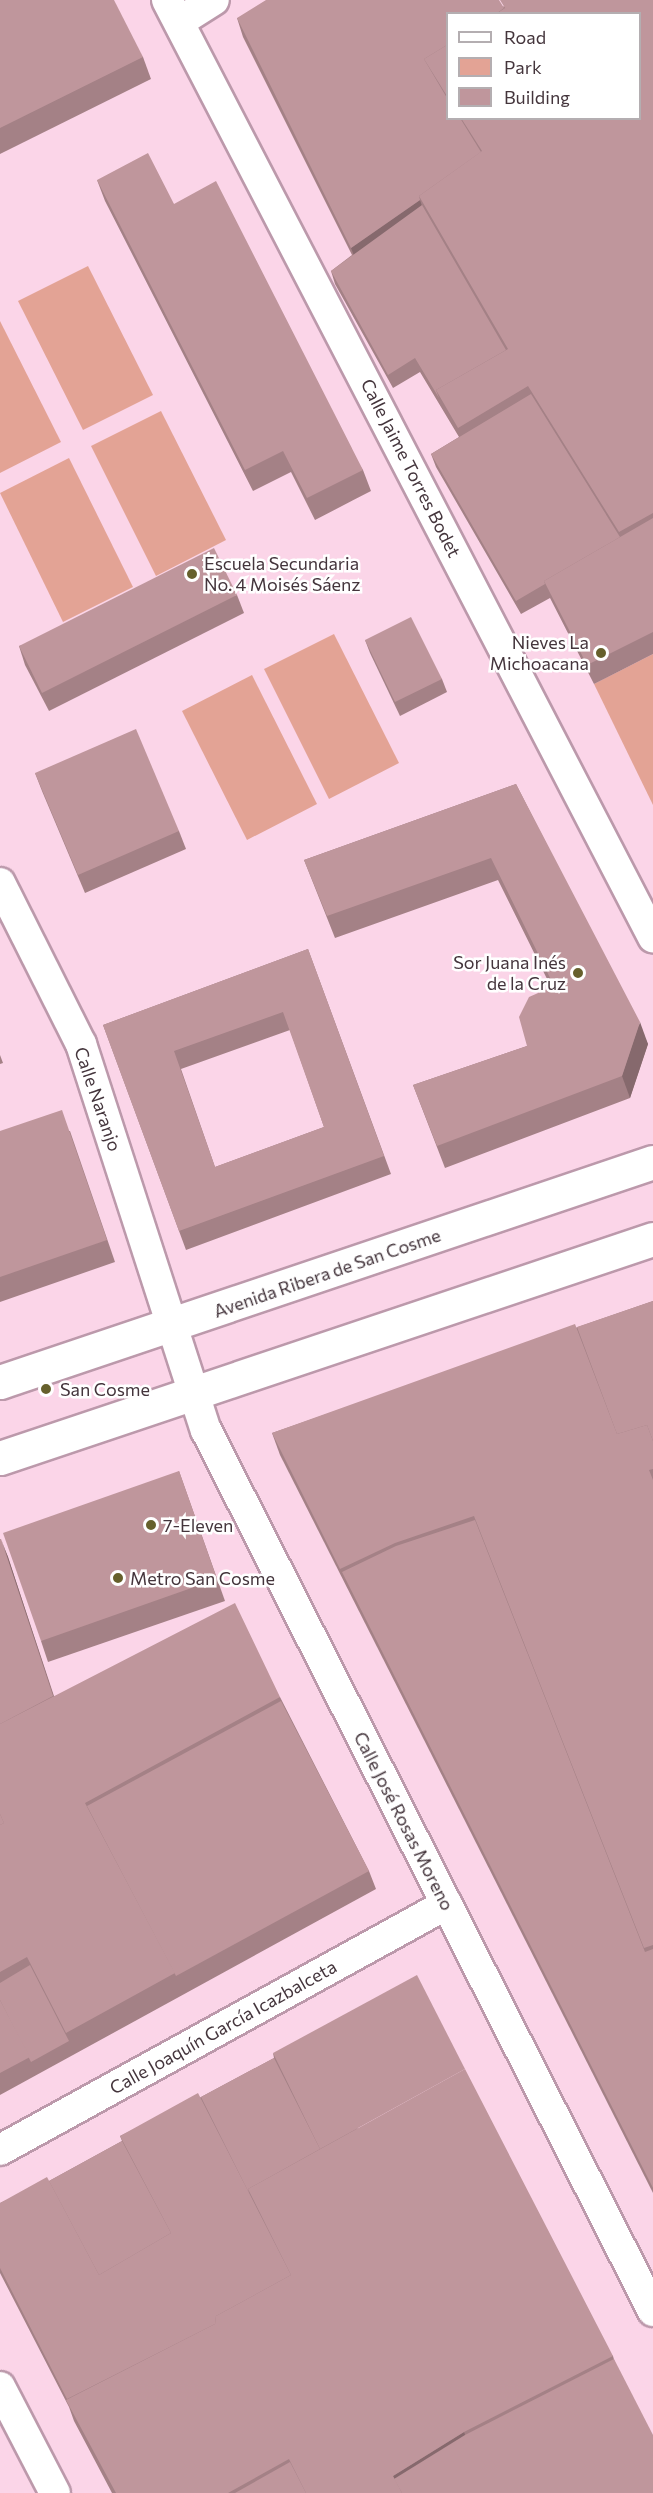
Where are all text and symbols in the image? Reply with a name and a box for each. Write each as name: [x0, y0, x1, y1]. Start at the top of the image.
legend: [446, 12, 641, 120]
text: Road: [504, 26, 546, 48]
text: Park: [504, 56, 542, 78]
text: Building: [504, 86, 570, 108]
street label: Calle Jaime Torres Bodet: [357, 375, 465, 561]
place label: Escuela Secundaria No. 4 Moisés Sáenz: [204, 553, 360, 596]
marker: Escuela Secundaria No. 4 Moisés Sáenz: [185, 567, 199, 581]
place label: Nieves La Michoacana: [490, 632, 589, 674]
marker: Nieves La Michoacana: [594, 646, 608, 660]
place label: Sor Juana Inés de la Cruz: [453, 952, 566, 994]
marker: Sor Juana Inés de la Cruz: [571, 966, 585, 980]
street label: Calle Naranjo: [70, 1044, 126, 1154]
street label: Avenida Ribera de San Cosme: [211, 1224, 443, 1322]
place label: San Cosme: [60, 1378, 150, 1400]
marker: San Cosme: [37, 1380, 55, 1398]
place label: 7-Eleven: [163, 1514, 233, 1536]
marker: 7-Eleven: [144, 1518, 158, 1532]
place label: Metro San Cosme: [130, 1567, 275, 1589]
marker: Metro San Cosme: [111, 1571, 125, 1585]
street label: Calle José Rosas Moreno: [350, 1728, 458, 1914]
street label: Calle Joaquín García Icazbalceta: [106, 1955, 340, 2099]

